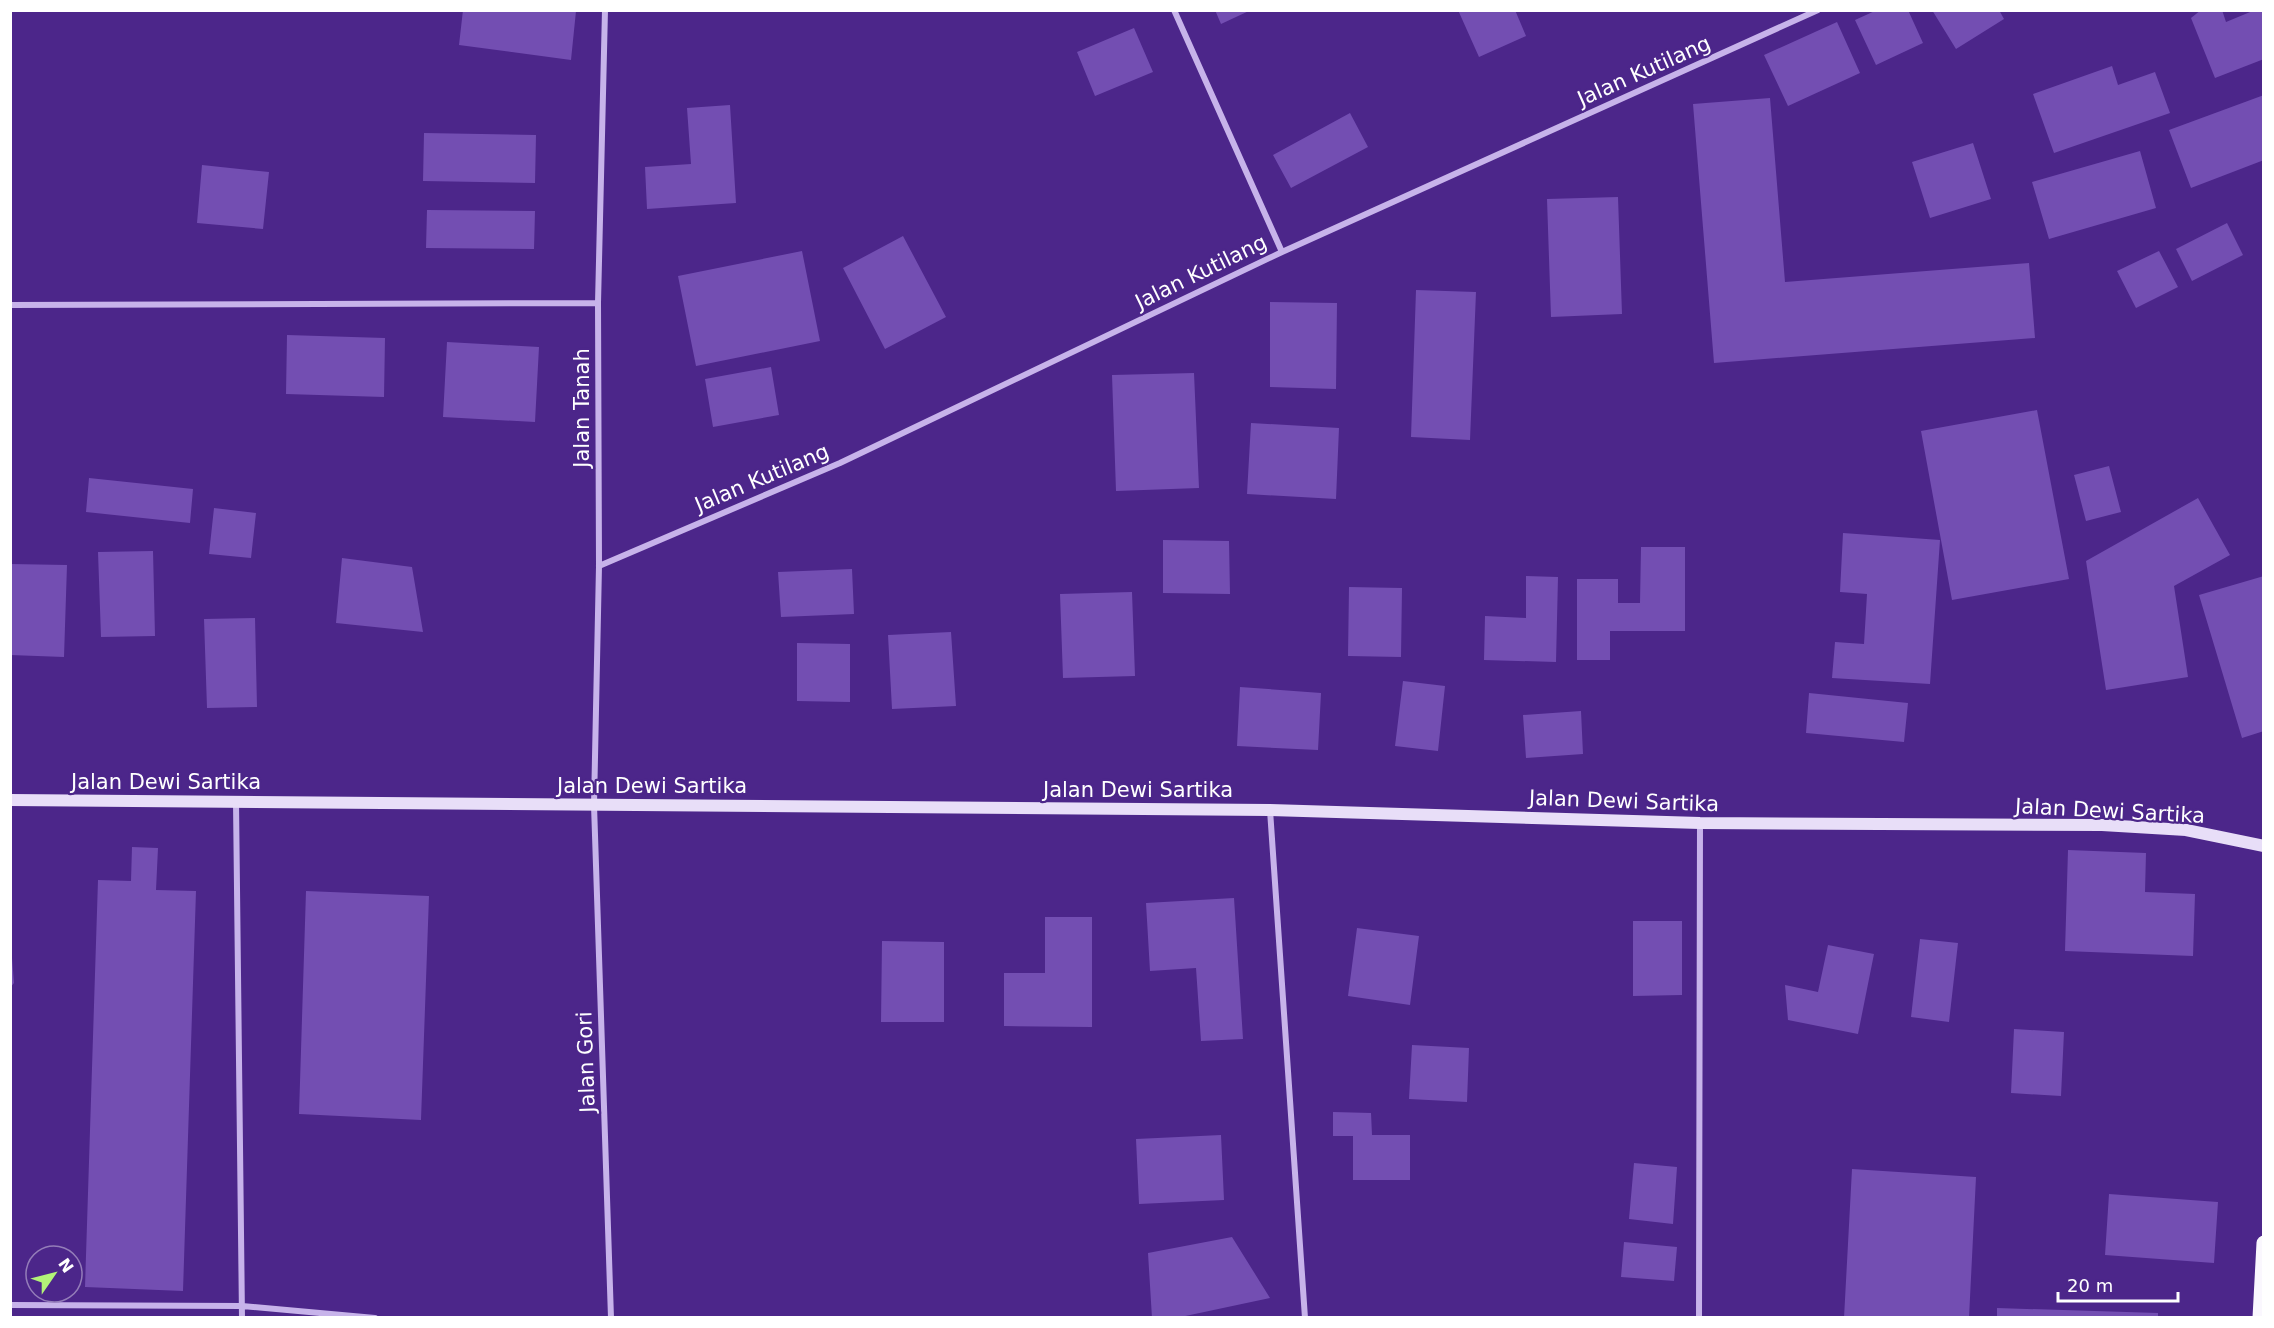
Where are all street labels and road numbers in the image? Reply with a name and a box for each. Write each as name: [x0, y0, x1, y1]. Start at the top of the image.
street label: Jalan Kutilang: [1572, 31, 1714, 112]
street label: Jalan Kutilang: [1130, 230, 1271, 315]
street label: Jalan Tanah: [570, 348, 594, 470]
street label: Jalan Kutilang: [690, 439, 833, 518]
street label: Jalan Dewi Sartika: [69, 770, 261, 794]
street label: Jalan Dewi Sartika: [555, 774, 747, 798]
street label: Jalan Dewi Sartika: [1041, 778, 1233, 802]
street label: Jalan Dewi Sartika: [1527, 786, 1719, 816]
street label: Jalan Dewi Sartika: [2012, 794, 2206, 828]
street label: Jalan Gori: [572, 1011, 600, 1115]

